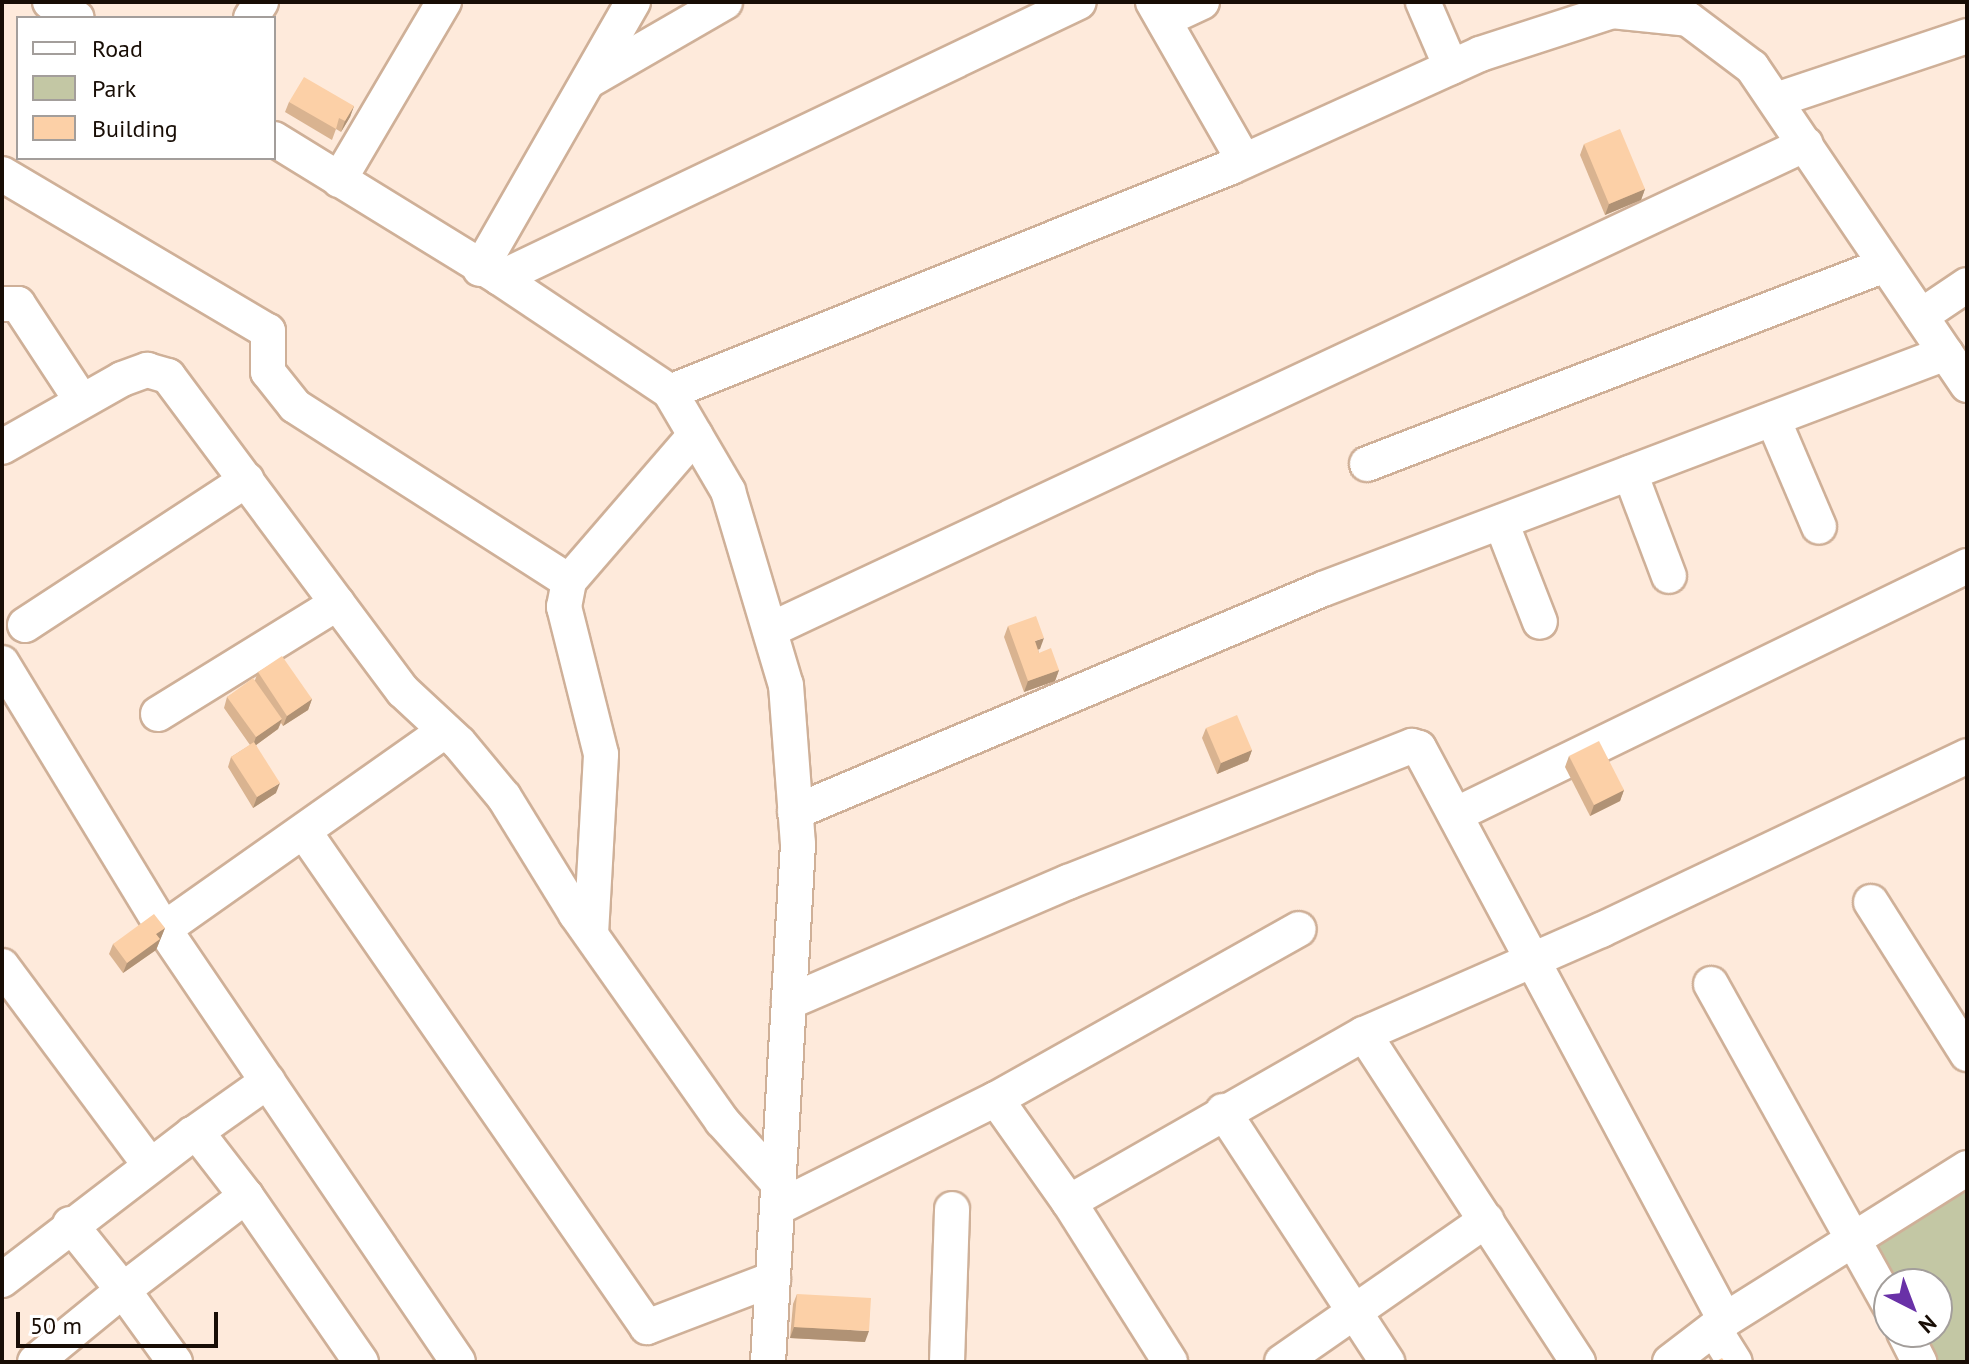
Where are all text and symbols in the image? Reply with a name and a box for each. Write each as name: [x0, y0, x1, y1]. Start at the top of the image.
legend: [16, 16, 276, 160]
text: Road: [92, 33, 143, 64]
text: Park: [92, 73, 136, 104]
text: Building: [92, 113, 178, 144]
north arrow: [1873, 1268, 1953, 1348]
scale bar: [20, 1296, 222, 1346]
text: N: [1913, 1309, 1942, 1340]
text: 50 m: [30, 1310, 82, 1341]

